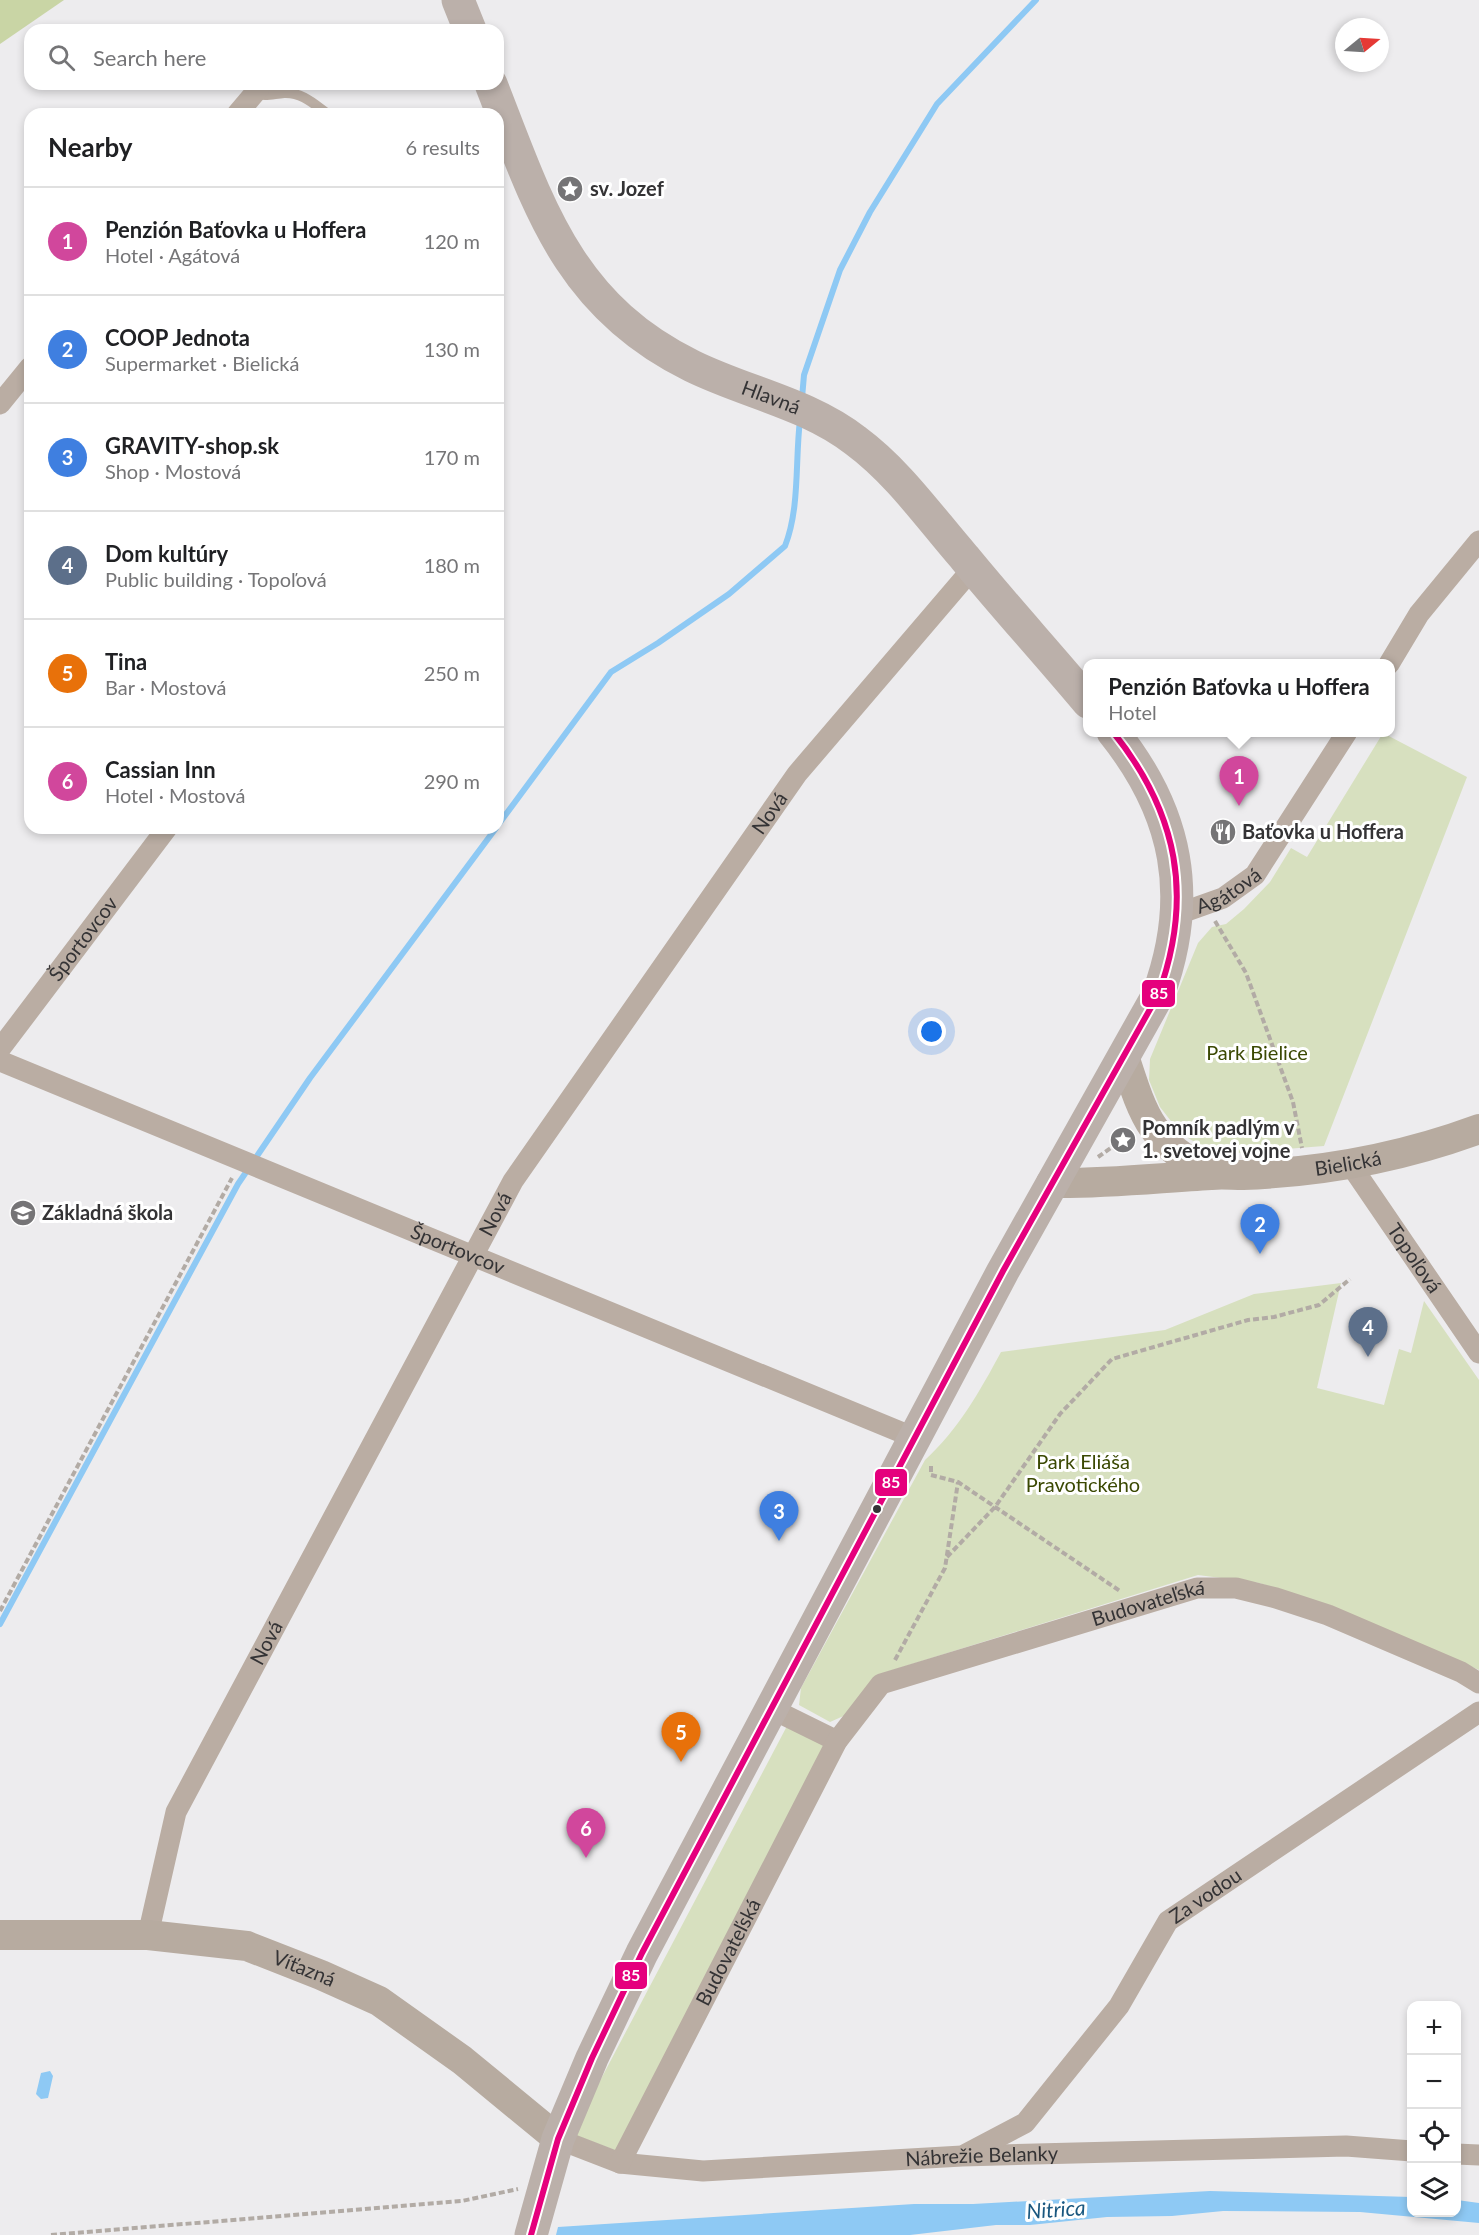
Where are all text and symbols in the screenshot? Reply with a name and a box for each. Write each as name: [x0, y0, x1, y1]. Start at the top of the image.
north arrow: [1335, 18, 1389, 72]
search box: [24, 24, 504, 90]
icon: search: [45, 41, 78, 74]
text: Search here: [93, 44, 206, 71]
text: Nearby: [48, 131, 133, 163]
text: 6 results: [405, 135, 480, 159]
place icon: sv. Jozef: [555, 174, 585, 204]
place label: sv. Jozef: [590, 176, 665, 200]
text: Penzión Baťovka u Hoffera: [105, 216, 366, 243]
text: 1: [62, 229, 73, 253]
text: 120 m: [424, 229, 480, 253]
text: Hotel · Agátová: [105, 243, 240, 267]
text: COOP Jednota: [105, 324, 250, 351]
text: 2: [62, 337, 73, 361]
text: 130 m: [424, 337, 480, 361]
text: Supermarket · Bielická: [105, 351, 299, 375]
street label: Hlavná: [739, 375, 805, 419]
text: GRAVITY-shop.sk: [105, 432, 279, 459]
text: 3: [62, 445, 73, 469]
text: 170 m: [424, 445, 480, 469]
text: Shop · Mostová: [105, 459, 241, 483]
text: Dom kultúry: [105, 540, 228, 567]
text: 4: [62, 553, 73, 577]
text: 180 m: [424, 553, 480, 577]
text: Public building · Topoľová: [105, 567, 327, 591]
text: Tina: [105, 648, 147, 675]
popup: [1083, 659, 1395, 737]
text: 5: [62, 661, 73, 685]
text: 250 m: [424, 661, 480, 685]
text: Penzión Baťovka u Hoffera: [1108, 673, 1370, 700]
text: Bar · Mostová: [105, 675, 227, 699]
text: Hotel: [1108, 700, 1157, 724]
text: Cassian Inn: [105, 756, 216, 783]
pin: 1: [1220, 756, 1258, 806]
text: 6: [62, 769, 73, 793]
text: 290 m: [424, 769, 480, 793]
text: Hotel · Mostová: [105, 783, 245, 807]
street label: Nová: [746, 787, 792, 838]
restaurant icon: Baťovka u Hoffera: [1208, 817, 1238, 847]
place label: Baťovka u Hoffera: [1242, 819, 1404, 843]
street label: Agátová: [1192, 862, 1265, 918]
street label: Športovcov: [43, 891, 122, 985]
line badge: 85: [1141, 979, 1176, 1008]
text: 85: [1150, 983, 1168, 1002]
your location: [917, 1017, 946, 1046]
park label: Park Bielice: [1206, 1040, 1308, 1064]
place label: Pomník padlým v 1. svetovej vojne: [1142, 1115, 1295, 1162]
place icon: Pomník padlým v 1. svetovej vojne: [1108, 1125, 1138, 1155]
street label: Bielická: [1313, 1145, 1383, 1180]
street label: Nová: [473, 1188, 516, 1240]
school or university icon: Základná škola: [8, 1198, 38, 1228]
place label: Základná škola: [42, 1200, 173, 1224]
pin: 2: [1240, 1204, 1280, 1254]
street label: Topoľová: [1383, 1218, 1447, 1297]
street label: Športovcov: [407, 1219, 509, 1279]
pin: 4: [1348, 1308, 1388, 1357]
park label: Park Eliáša Pravotického: [1026, 1449, 1140, 1496]
line badge: 85: [874, 1468, 908, 1497]
text: 85: [882, 1472, 900, 1491]
pin: 3: [760, 1492, 798, 1541]
unlabelled marker: [871, 1503, 883, 1515]
street label: Budovateľská: [1089, 1575, 1205, 1630]
street label: Nová: [244, 1616, 287, 1668]
pin: 5: [662, 1712, 700, 1762]
pin: 6: [566, 1808, 606, 1858]
street label: Za vodou: [1164, 1862, 1246, 1928]
street label: Budovateľská: [690, 1894, 765, 2009]
street label: Víťazná: [270, 1944, 340, 1991]
line badge: 85: [614, 1961, 648, 1990]
text: 85: [622, 1965, 640, 1984]
map controls: [1407, 2001, 1461, 2217]
button: +: [1407, 2001, 1461, 2055]
button: −: [1407, 2055, 1461, 2109]
button: locate: [1407, 2109, 1461, 2163]
street label: Nábrežie Belanky: [905, 2140, 1059, 2170]
button: layers: [1407, 2163, 1461, 2217]
water label: Nitrica: [1025, 2194, 1086, 2223]

